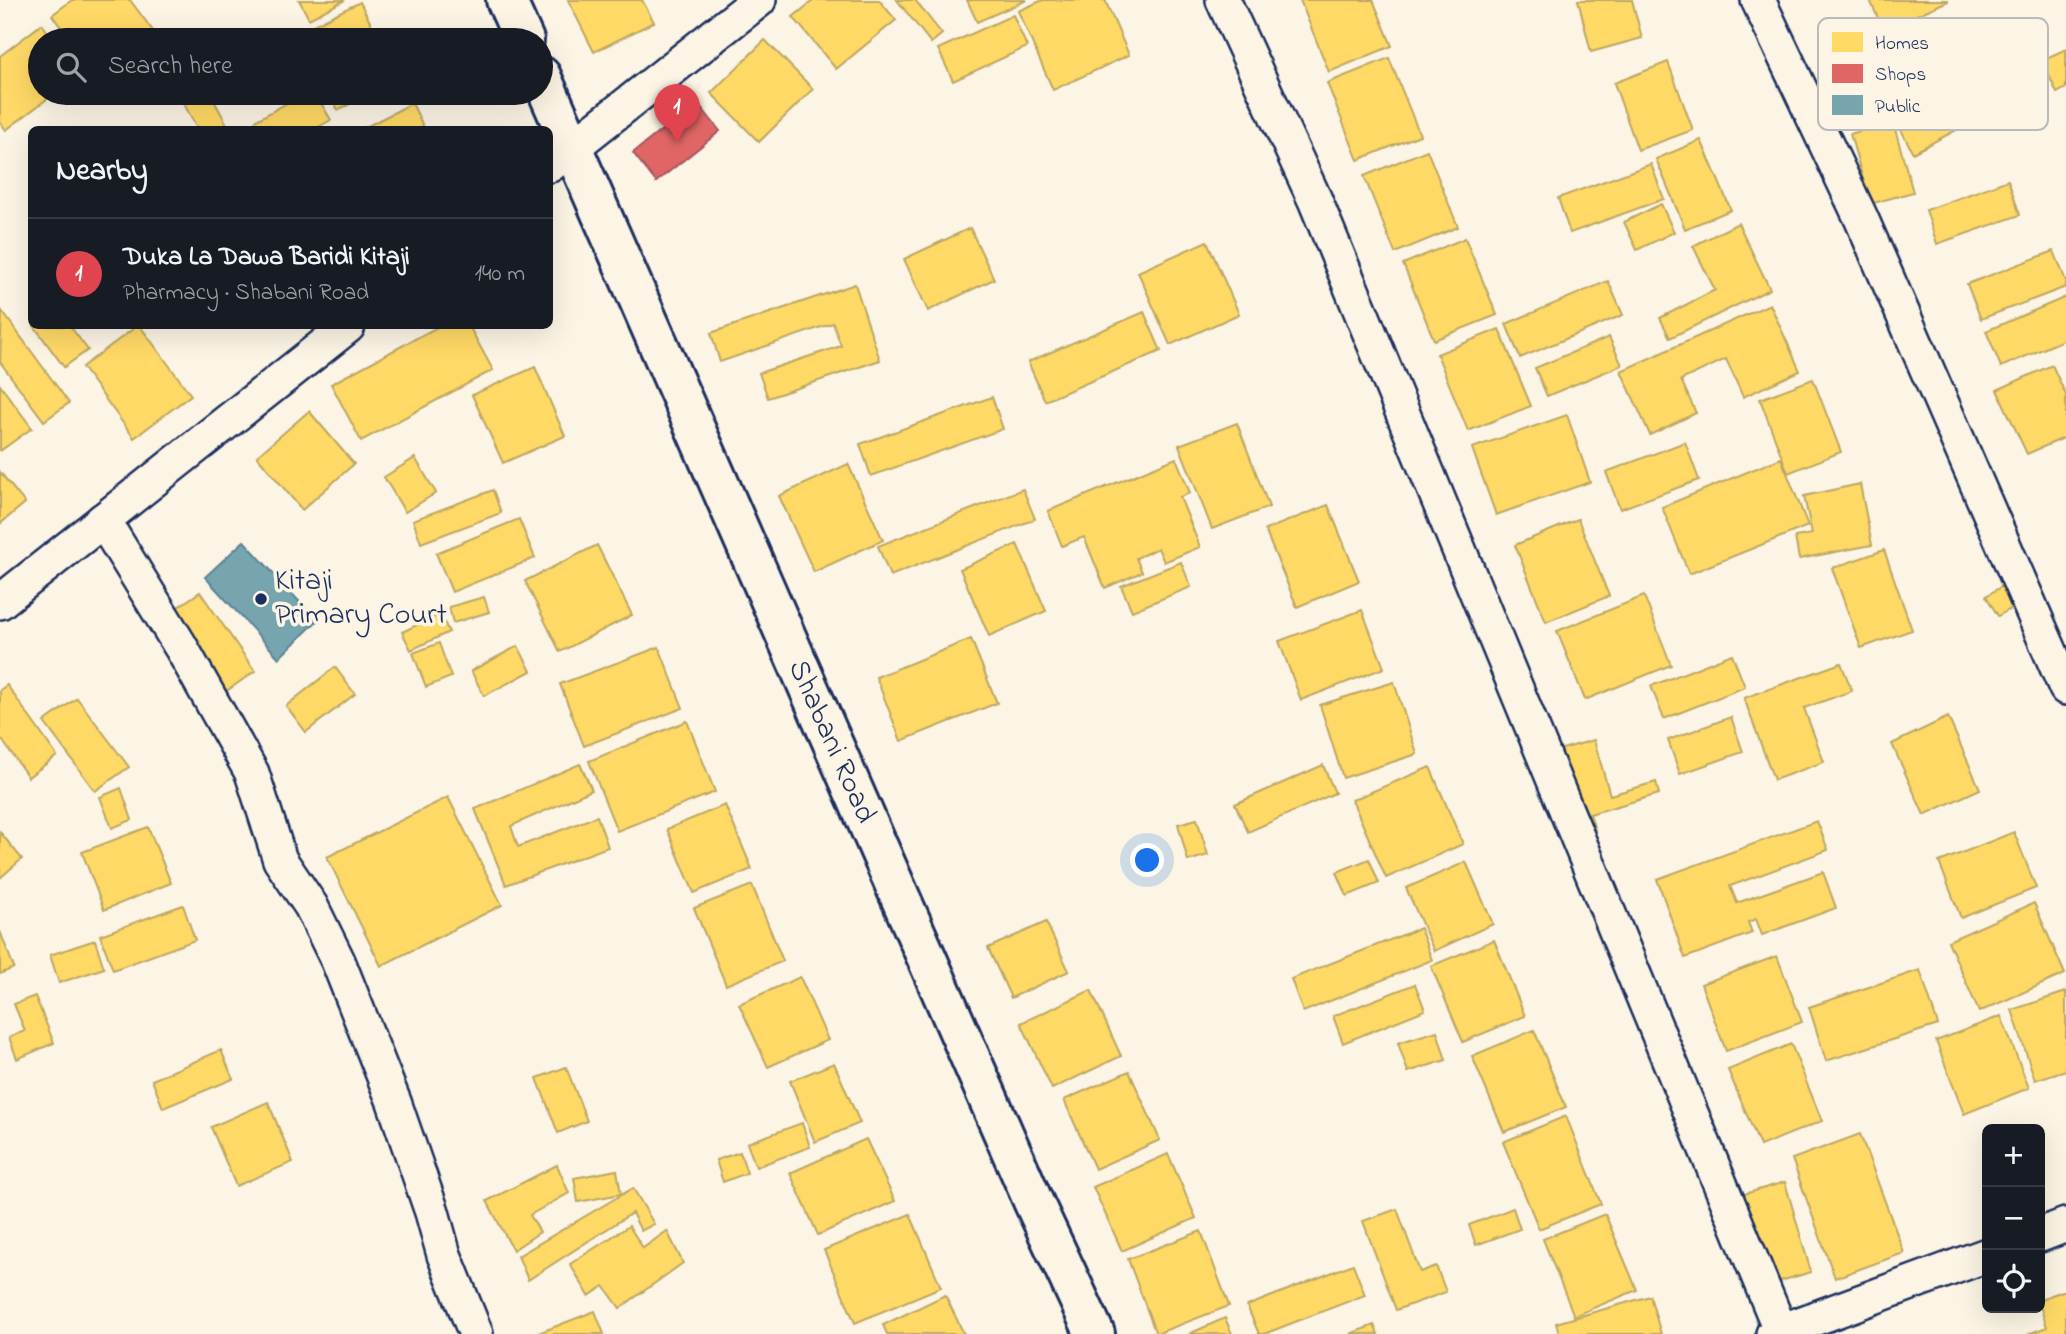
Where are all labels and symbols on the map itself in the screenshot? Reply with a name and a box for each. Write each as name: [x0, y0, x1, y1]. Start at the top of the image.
legend: [1818, 18, 2048, 130]
text: Homes: [1875, 31, 1929, 58]
text: Shops: [1875, 62, 1926, 89]
pin: 1: [654, 84, 700, 142]
text: Public: [1875, 94, 1921, 121]
place label: Kitaji Primary Court: [275, 560, 447, 638]
marker: Kitaji Primary Court: [253, 591, 269, 607]
street label: Shabani Road: [775, 653, 887, 831]
your location: [1130, 843, 1164, 877]

